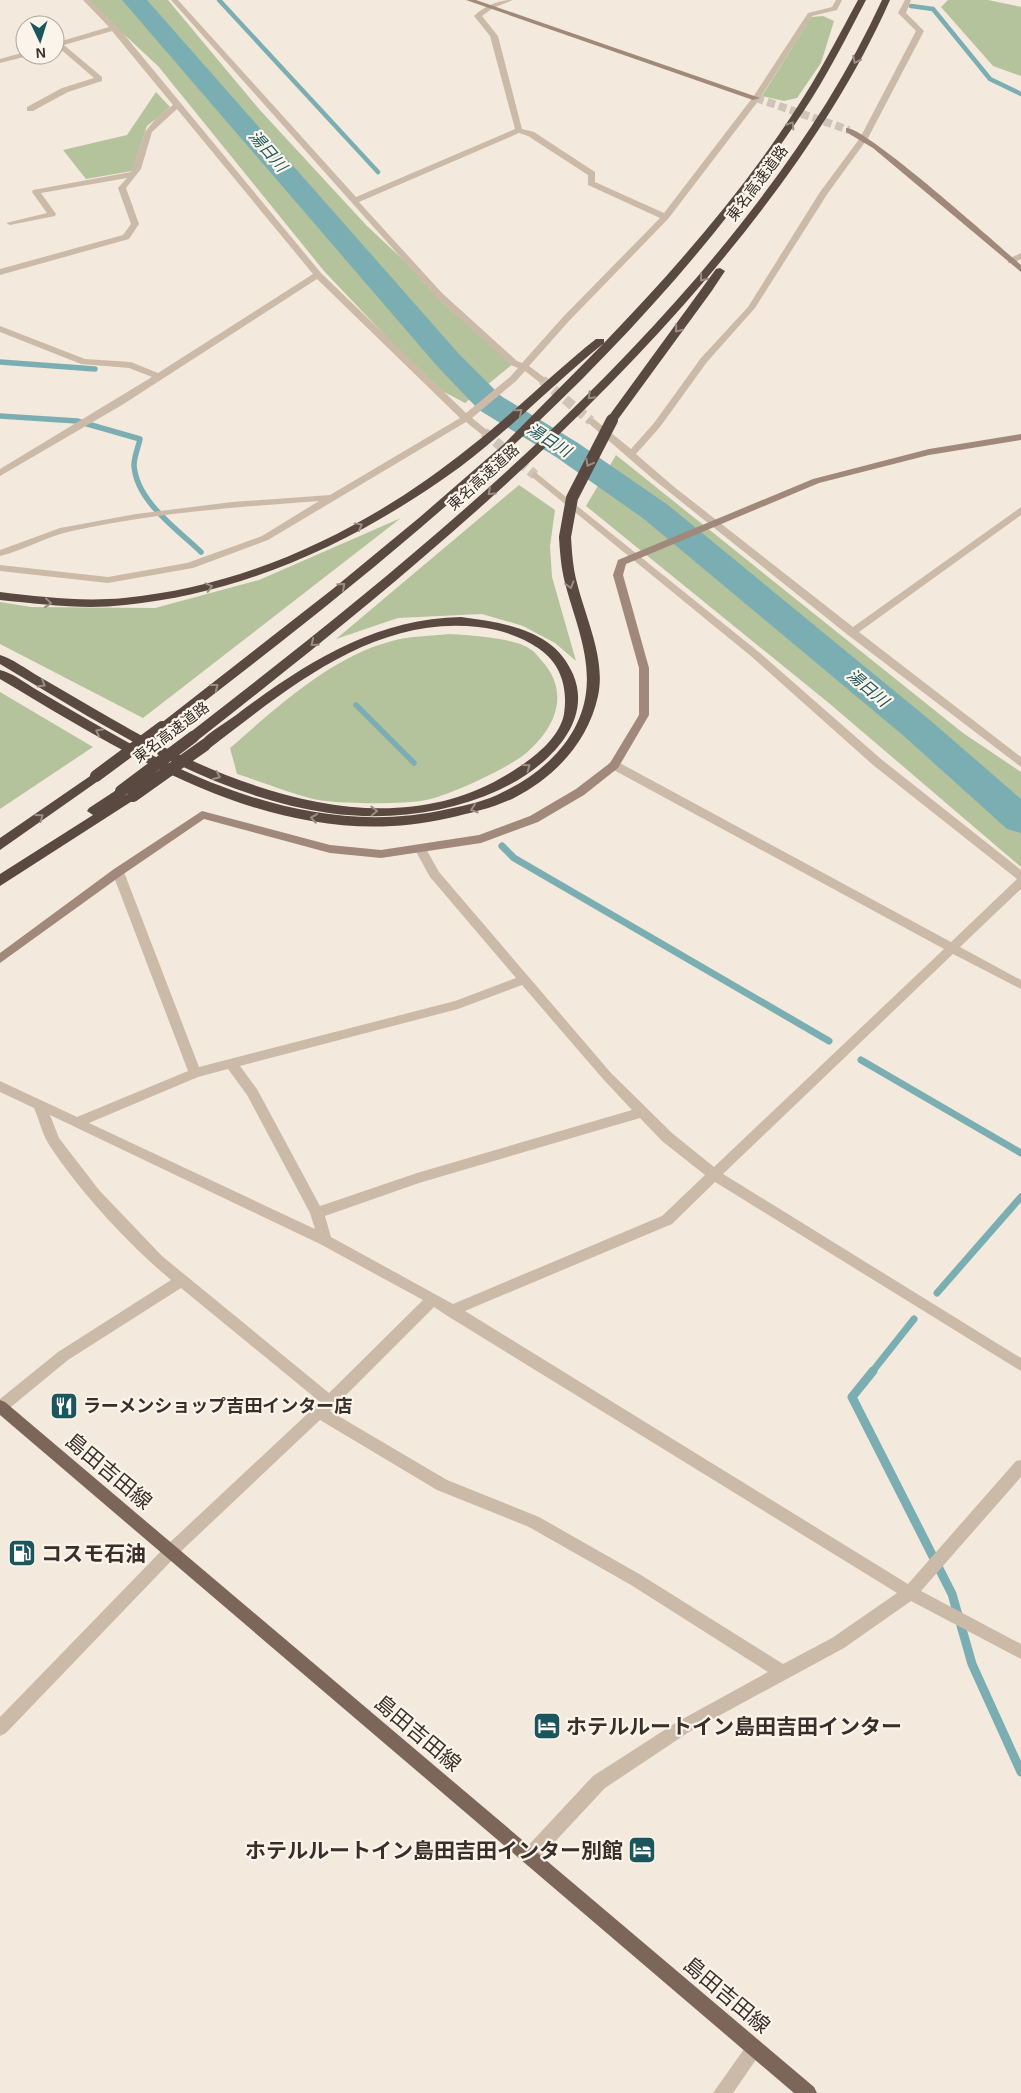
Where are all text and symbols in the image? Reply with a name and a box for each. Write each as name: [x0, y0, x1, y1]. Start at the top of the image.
north arrow: [15, 15, 65, 65]
text: N: [35, 45, 47, 61]
one-way arrow: [852, 55, 862, 64]
one-way arrow: [785, 121, 795, 130]
water label: 湯日川: [246, 127, 291, 176]
street label: 東名高速道路: [723, 142, 791, 224]
one-way arrow: [700, 272, 708, 281]
one-way arrow: [675, 323, 683, 332]
one-way arrow: [588, 390, 597, 399]
one-way arrow: [513, 409, 522, 418]
water label: 湯日川: [524, 420, 576, 461]
street label: 東名高速道路: [444, 441, 522, 513]
one-way arrow: [585, 458, 595, 467]
one-way arrow: [487, 487, 496, 496]
one-way arrow: [353, 522, 362, 532]
one-way arrow: [565, 581, 575, 589]
one-way arrow: [205, 583, 213, 593]
one-way arrow: [337, 583, 346, 592]
one-way arrow: [45, 597, 53, 608]
one-way arrow: [310, 638, 319, 647]
water label: 湯日川: [844, 666, 893, 711]
one-way arrow: [37, 677, 46, 687]
one-way arrow: [209, 684, 219, 693]
street label: 東名高速道路: [130, 698, 212, 766]
one-way arrow: [95, 728, 104, 738]
one-way arrow: [522, 764, 531, 773]
one-way arrow: [212, 770, 221, 780]
one-way arrow: [470, 803, 479, 813]
one-way arrow: [370, 806, 378, 816]
one-way arrow: [309, 813, 318, 823]
one-way arrow: [34, 814, 43, 823]
restaurant icon: ラーメンショップ吉田インター店: [49, 1391, 79, 1421]
place label: ラーメンショップ吉田インター店: [83, 1396, 352, 1416]
street label: 島田吉田線: [61, 1428, 157, 1514]
fuel station icon: コスモ石油: [7, 1538, 37, 1568]
place label: コスモ石油: [41, 1542, 146, 1565]
street label: 島田吉田線: [370, 1690, 466, 1776]
hotel icon: ホテルルートイン島田吉田インター: [532, 1711, 562, 1741]
place label: ホテルルートイン島田吉田インター: [566, 1715, 902, 1738]
hotel icon: ホテルルートイン島田吉田インター別館: [627, 1835, 657, 1865]
place label: ホテルルートイン島田吉田インター別館: [245, 1839, 623, 1862]
street label: 島田吉田線: [679, 1952, 775, 2038]

